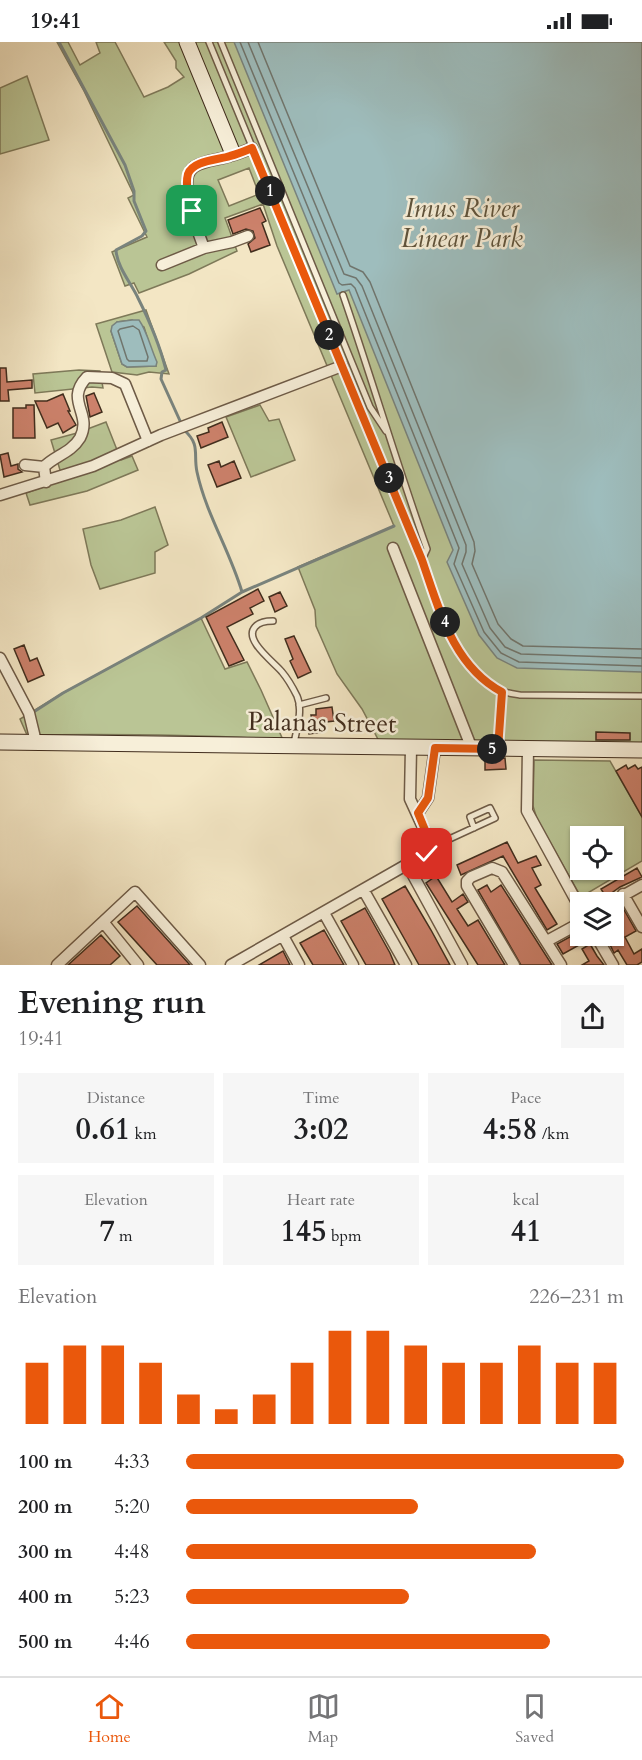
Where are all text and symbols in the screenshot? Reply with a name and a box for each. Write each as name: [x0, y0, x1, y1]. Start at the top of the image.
text: 19:41: [30, 6, 81, 36]
pin: 1: [255, 176, 285, 206]
text: 1: [266, 180, 274, 202]
pin: [166, 185, 217, 236]
park label: Imus River Linear Park: [401, 191, 523, 256]
icon: arrive: [175, 194, 208, 227]
pin: 2: [314, 320, 344, 350]
text: 2: [325, 324, 333, 346]
pin: 3: [374, 463, 404, 493]
text: 3: [385, 467, 393, 489]
pin: 4: [430, 607, 460, 637]
text: 4: [441, 611, 449, 633]
street label: Palanas Street: [247, 704, 397, 741]
pin: 5: [477, 734, 507, 764]
text: 5: [488, 738, 496, 760]
map controls: [570, 826, 624, 946]
button: locate: [570, 826, 624, 880]
pin: [401, 828, 452, 879]
icon: check: [410, 837, 443, 870]
button: layers: [570, 892, 624, 946]
text: Evening run: [18, 980, 206, 1025]
button: share: [561, 985, 624, 1048]
text: 19:41: [18, 1025, 64, 1052]
text: Distance: [87, 1087, 145, 1109]
text: Time: [302, 1087, 340, 1109]
text: Pace: [511, 1087, 541, 1109]
text: 0.61: [75, 1109, 130, 1150]
text: 3:02: [294, 1109, 348, 1150]
text: 4:58: [483, 1109, 538, 1150]
text: km: [130, 1123, 157, 1145]
text: /km: [538, 1123, 569, 1145]
text: Elevation: [84, 1189, 148, 1211]
text: Heart rate: [287, 1189, 355, 1211]
text: kcal: [513, 1189, 539, 1211]
text: 7: [99, 1211, 115, 1252]
text: 145: [280, 1211, 327, 1252]
text: 41: [511, 1211, 541, 1252]
text: m: [115, 1225, 133, 1247]
text: bpm: [327, 1225, 362, 1247]
text: Elevation: [18, 1283, 97, 1310]
text: 226–231 m: [529, 1283, 624, 1310]
text: 100 m: [18, 1448, 73, 1475]
text: 4:33: [114, 1448, 150, 1475]
text: 200 m: [18, 1493, 73, 1520]
text: 5:20: [114, 1493, 150, 1520]
text: 300 m: [18, 1538, 73, 1565]
text: 4:48: [114, 1538, 150, 1565]
text: 400 m: [18, 1583, 73, 1610]
text: 5:23: [114, 1583, 150, 1610]
text: 500 m: [18, 1628, 73, 1655]
text: 4:46: [114, 1628, 150, 1655]
tab: Home: [88, 1690, 131, 1748]
tab: Map: [307, 1690, 340, 1748]
tab: Saved: [515, 1690, 554, 1748]

